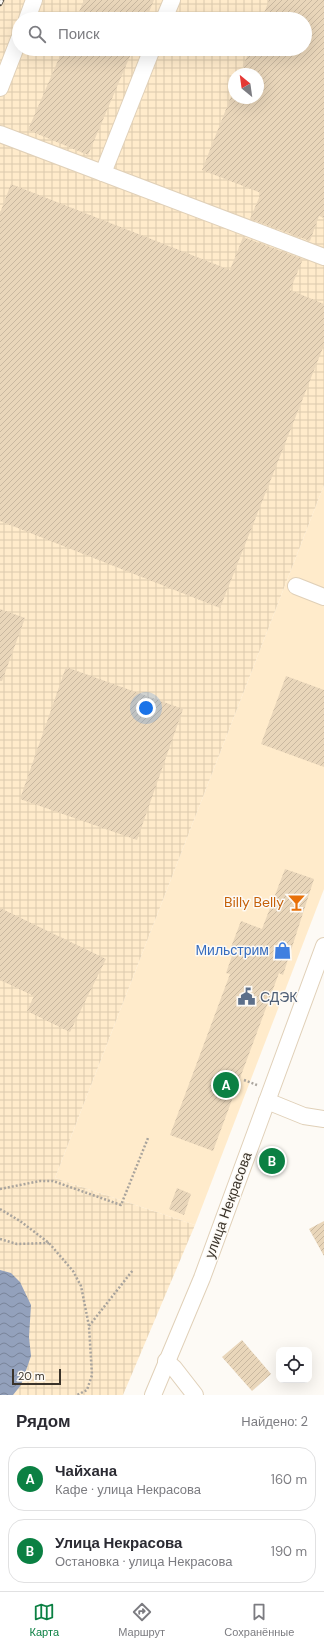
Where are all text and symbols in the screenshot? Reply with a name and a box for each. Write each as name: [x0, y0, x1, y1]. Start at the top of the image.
search box: [12, 12, 312, 56]
icon: search: [26, 23, 48, 45]
text: Поиск: [58, 24, 100, 44]
north arrow: [228, 68, 264, 104]
your location: [136, 698, 156, 718]
bar icon: Billy Belly: [287, 892, 307, 912]
place label: Billy Belly: [224, 893, 284, 911]
shop icon: Мильстрим: [272, 940, 292, 960]
place label: Мильстрим: [195, 941, 269, 959]
public building icon: СДЭК: [237, 987, 257, 1007]
place label: СДЭК: [260, 988, 298, 1006]
pin: A: [213, 1070, 239, 1100]
pin: B: [259, 1146, 285, 1176]
street label: улица Некрасова: [200, 1149, 256, 1261]
map controls: [276, 1347, 312, 1383]
button: locate: [276, 1347, 312, 1383]
scale bar: [12, 1367, 61, 1386]
text: 20 m: [18, 1369, 44, 1383]
text: Рядом: [16, 1410, 71, 1432]
text: Найдено: 2: [241, 1413, 308, 1430]
text: Чайхана: [55, 1461, 117, 1481]
text: A: [25, 1471, 35, 1488]
text: 160 m: [271, 1471, 307, 1488]
text: Кафе · улица Некрасова: [55, 1481, 201, 1498]
text: Улица Некрасова: [55, 1533, 182, 1553]
text: B: [26, 1543, 34, 1560]
text: 190 m: [271, 1543, 307, 1560]
text: Остановка · улица Некрасова: [55, 1553, 233, 1570]
tab: Карта: [30, 1601, 59, 1639]
tab: Маршрут: [118, 1601, 165, 1639]
tab: Сохранённые: [224, 1601, 294, 1639]

